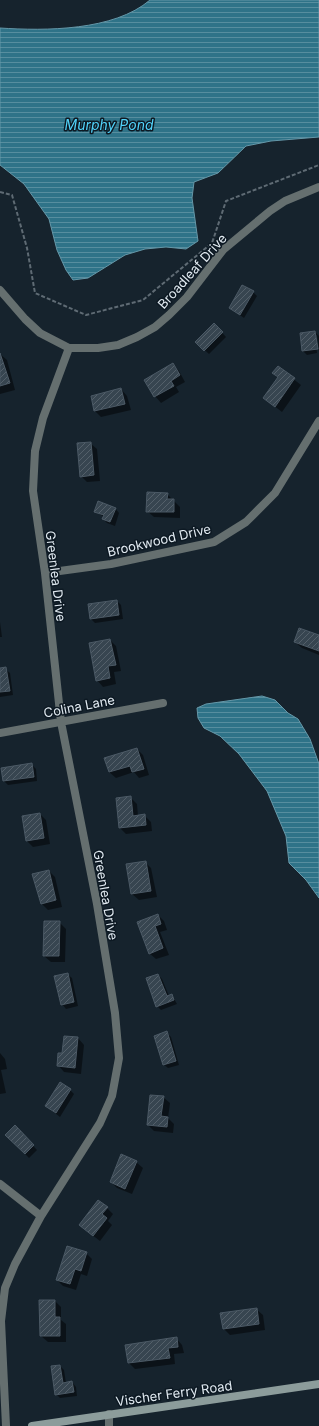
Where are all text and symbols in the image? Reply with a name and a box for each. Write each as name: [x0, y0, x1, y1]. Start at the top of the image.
water label: Murphy Pond: [64, 116, 154, 133]
street label: Broadleaf Drive: [154, 230, 230, 312]
street label: Brookwood Drive: [106, 520, 212, 560]
street label: Greenlea Drive: [42, 530, 70, 622]
street label: Colina Lane: [42, 691, 116, 721]
street label: Greenlea Drive: [90, 849, 122, 941]
street label: Vischer Ferry Road: [115, 1377, 233, 1409]

